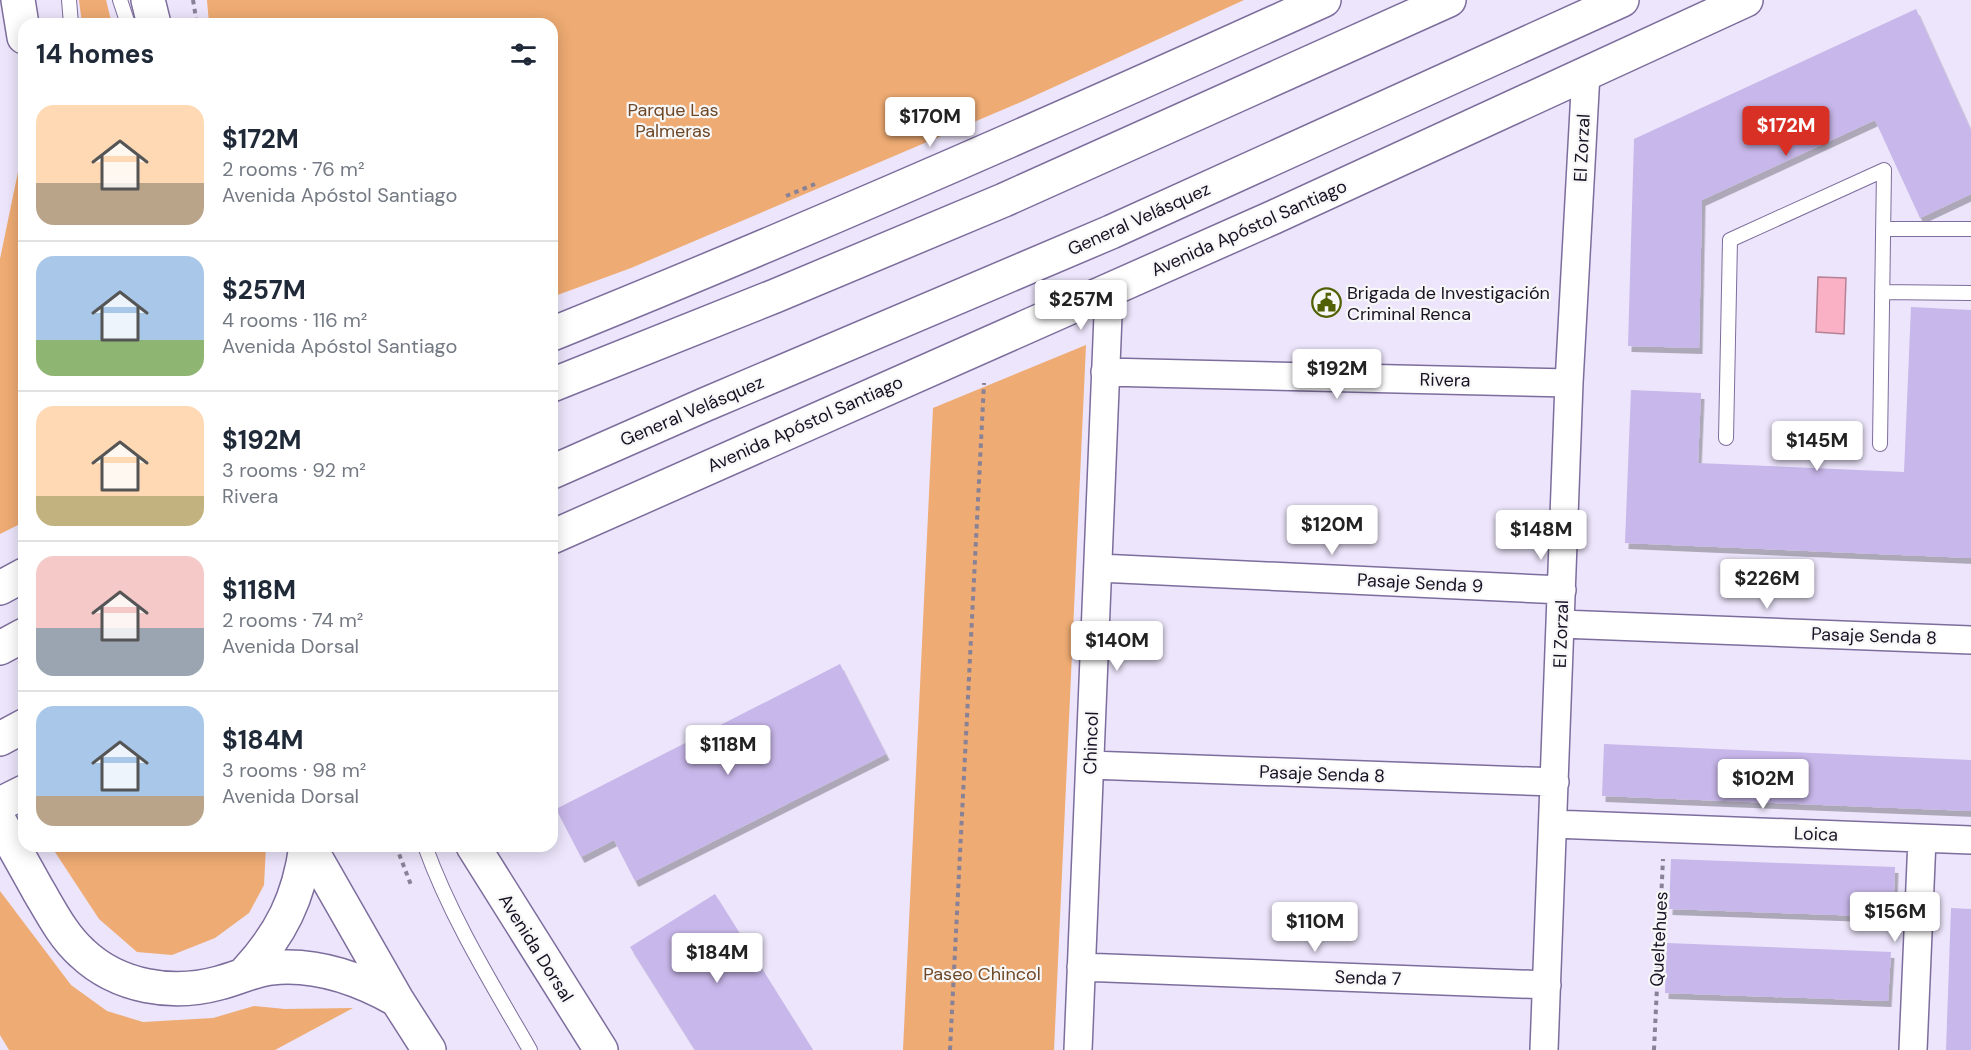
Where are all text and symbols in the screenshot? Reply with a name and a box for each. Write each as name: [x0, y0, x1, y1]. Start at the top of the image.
text: 14 homes: [36, 37, 154, 71]
icon: filters: [507, 38, 540, 71]
pin: $170M: [888, 97, 972, 148]
park label: Parque Las Palmeras: [627, 98, 719, 143]
text: $170M: [899, 103, 961, 129]
pin: $172M: [1744, 106, 1828, 157]
text: $172M: [1756, 112, 1816, 138]
street label: El Zorzal: [1568, 113, 1596, 183]
text: $172M: [222, 122, 299, 156]
icon: home: [84, 129, 156, 201]
text: 2 rooms · 76 m²: [222, 156, 365, 182]
street label: Avenida Apóstol Santiago: [1147, 174, 1351, 282]
street label: General Velásquez: [1064, 177, 1214, 261]
text: Avenida Apóstol Santiago: [222, 182, 457, 208]
text: $257M: [222, 273, 306, 307]
icon: home: [84, 280, 156, 352]
pin: $257M: [1039, 280, 1123, 331]
place label: Brigada de Investigación Criminal Renca: [1347, 281, 1550, 326]
text: $257M: [1049, 286, 1113, 312]
public building icon: Brigada de Investigación Criminal Renca: [1310, 287, 1342, 319]
text: 4 rooms · 116 m²: [222, 307, 367, 333]
text: Avenida Apóstol Santiago: [222, 333, 457, 359]
pin: $192M: [1295, 349, 1379, 400]
text: $192M: [1306, 355, 1368, 381]
street label: Rivera: [1419, 368, 1471, 392]
street label: General Velásquez: [617, 370, 767, 452]
street label: Avenida Apóstol Santiago: [703, 370, 907, 478]
pin: $145M: [1775, 421, 1859, 472]
text: $192M: [222, 423, 302, 457]
text: $145M: [1786, 427, 1848, 453]
icon: home: [84, 430, 156, 502]
text: 3 rooms · 92 m²: [222, 457, 366, 483]
text: Rivera: [222, 483, 278, 509]
pin: $120M: [1290, 505, 1374, 556]
pin: $148M: [1499, 510, 1583, 561]
text: $120M: [1301, 511, 1363, 537]
text: $148M: [1510, 516, 1572, 542]
pin: $226M: [1725, 559, 1809, 610]
text: $226M: [1734, 565, 1800, 591]
street label: Pasaje Senda 9: [1356, 568, 1484, 598]
text: $118M: [222, 573, 296, 607]
icon: home: [84, 580, 156, 652]
street label: El Zorzal: [1548, 600, 1574, 668]
text: 2 rooms · 74 m²: [222, 607, 363, 633]
pin: $140M: [1075, 621, 1159, 672]
street label: Pasaje Senda 8: [1811, 622, 1937, 650]
text: $140M: [1085, 627, 1149, 653]
text: Avenida Dorsal: [222, 633, 359, 659]
street label: Chincol: [1078, 711, 1104, 775]
text: $184M: [222, 723, 304, 757]
pin: $118M: [686, 725, 770, 776]
icon: home: [84, 730, 156, 802]
text: $118M: [699, 731, 757, 757]
text: 3 rooms · 98 m²: [222, 757, 366, 783]
pin: $102M: [1721, 759, 1805, 810]
street label: Pasaje Senda 8: [1259, 760, 1385, 788]
text: $102M: [1732, 765, 1794, 791]
text: Avenida Dorsal: [222, 783, 359, 809]
street label: Loica: [1793, 821, 1839, 847]
street label: Avenida Dorsal: [493, 889, 579, 1007]
street label: Queltehues: [1645, 891, 1673, 987]
pin: $156M: [1853, 892, 1937, 943]
text: $156M: [1864, 898, 1926, 924]
pin: $110M: [1273, 902, 1357, 953]
text: $110M: [1286, 908, 1344, 934]
pin: $184M: [675, 933, 759, 984]
text: $184M: [686, 939, 748, 965]
park label: Paseo Chincol: [923, 962, 1041, 986]
street label: Senda 7: [1334, 965, 1402, 991]

